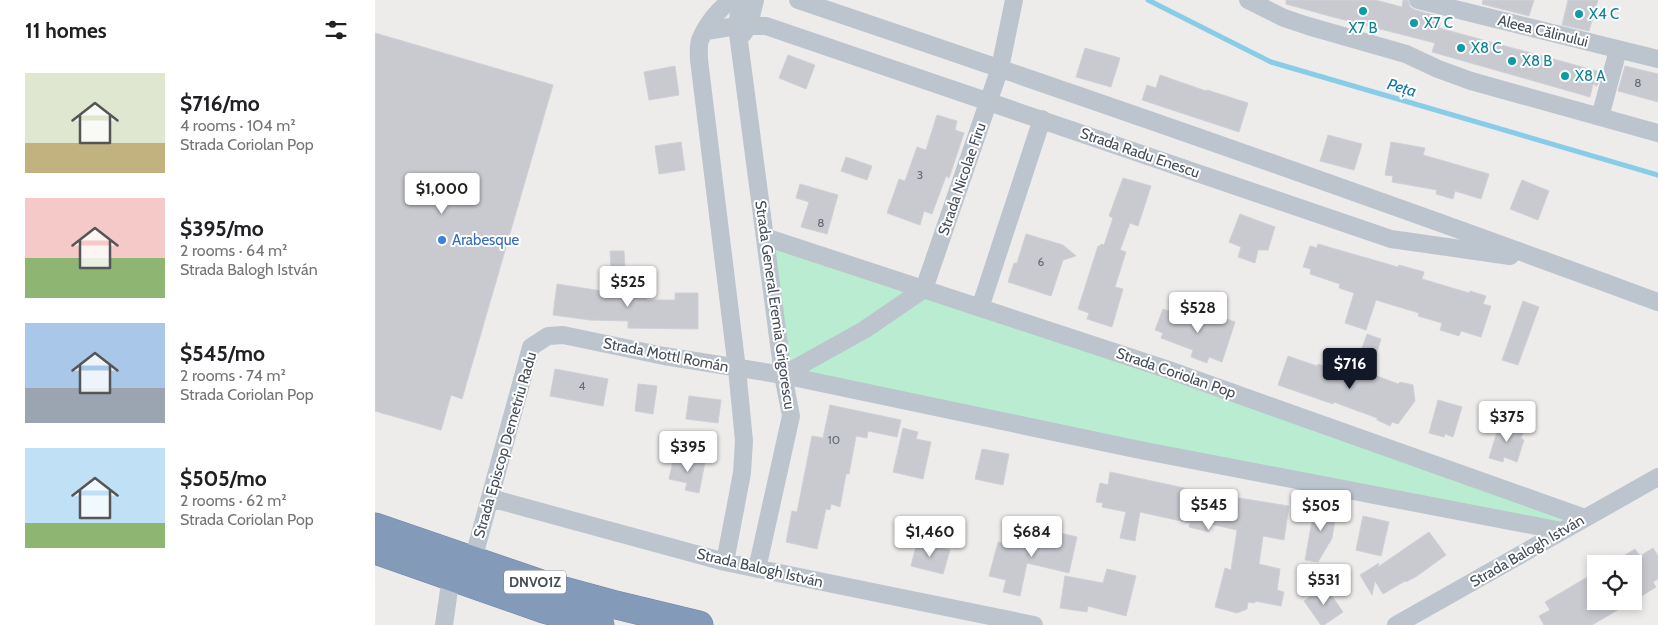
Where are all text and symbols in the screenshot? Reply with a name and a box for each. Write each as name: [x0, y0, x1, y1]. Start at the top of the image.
marker: X7 B: [1357, 5, 1369, 17]
place label: X4 C: [1589, 5, 1619, 23]
marker: X4 C: [1573, 8, 1585, 20]
street label: Aleea Călinului: [1496, 11, 1590, 51]
place label: X7 C: [1424, 14, 1453, 32]
icon: filters: [322, 16, 350, 44]
marker: X7 C: [1408, 17, 1420, 29]
text: 11 homes: [25, 18, 107, 43]
place label: X7 B: [1349, 19, 1377, 37]
place label: X8 C: [1471, 39, 1502, 57]
marker: X8 C: [1455, 42, 1467, 54]
place label: X8 B: [1522, 52, 1552, 70]
marker: X8 B: [1506, 55, 1518, 67]
place label: X8 A: [1575, 67, 1606, 85]
marker: X8 A: [1559, 70, 1571, 82]
water label: Peța: [1385, 74, 1419, 101]
house number: 8: [1634, 75, 1642, 90]
text: $716/mo: [180, 91, 260, 116]
icon: home: [65, 93, 125, 153]
text: 4 rooms · 104 m²: [180, 116, 296, 135]
street label: Strada Nicolae Firu: [934, 120, 990, 238]
street label: Strada Radu Enescu: [1078, 124, 1202, 182]
text: Strada Coriolan Pop: [180, 135, 314, 154]
house number: 3: [917, 167, 923, 182]
pin: $1,000: [401, 172, 483, 215]
text: $1,000: [416, 179, 468, 198]
street label: Strada General Eremia Grigorescu: [751, 199, 799, 411]
house number: 8: [817, 215, 825, 230]
text: $395/mo: [180, 216, 264, 241]
icon: home: [65, 218, 125, 278]
place label: Arabesque: [452, 231, 520, 249]
marker: Arabesque: [436, 234, 448, 246]
text: 2 rooms · 64 m²: [180, 241, 287, 260]
house number: 6: [1038, 254, 1045, 269]
text: Strada Balogh István: [180, 260, 318, 279]
pin: $525: [598, 266, 658, 308]
text: $525: [611, 272, 645, 291]
pin: $528: [1168, 292, 1228, 334]
text: $528: [1180, 298, 1216, 317]
street label: Strada Mottl Román: [602, 334, 730, 376]
text: $545/mo: [180, 341, 265, 366]
icon: home: [65, 343, 125, 403]
street label: Strada Coriolan Pop: [1114, 344, 1238, 402]
pin: $716: [1320, 348, 1380, 390]
street label: Strada Episcop Demetriu Radu: [470, 350, 540, 540]
text: $716: [1334, 354, 1366, 373]
text: 2 rooms · 74 m²: [180, 366, 286, 385]
house number: 4: [579, 378, 586, 393]
text: Strada Coriolan Pop: [180, 385, 314, 404]
pin: $375: [1477, 400, 1537, 443]
text: $375: [1490, 407, 1524, 426]
pin: $395: [658, 430, 718, 473]
house number: 10: [828, 432, 840, 447]
text: $395: [670, 437, 706, 456]
text: $505/mo: [180, 466, 267, 491]
icon: home: [65, 468, 125, 528]
pin: $545: [1179, 488, 1239, 531]
pin: $505: [1291, 490, 1351, 532]
text: 2 rooms · 62 m²: [180, 491, 287, 510]
text: $545: [1191, 495, 1227, 514]
text: $505: [1302, 496, 1340, 515]
text: Strada Coriolan Pop: [180, 510, 314, 529]
street label: Strada Balogh István: [1467, 511, 1587, 591]
pin: $1,460: [889, 516, 971, 558]
pin: $684: [1002, 516, 1062, 558]
text: $1,460: [905, 522, 955, 541]
text: $684: [1013, 522, 1051, 541]
street label: Strada Balogh István: [695, 545, 825, 591]
map controls: [1587, 555, 1642, 610]
button: locate: [1587, 555, 1642, 610]
pin: $531: [1294, 564, 1354, 606]
road number: DNVO1Z: [504, 570, 566, 594]
text: $531: [1308, 570, 1340, 589]

